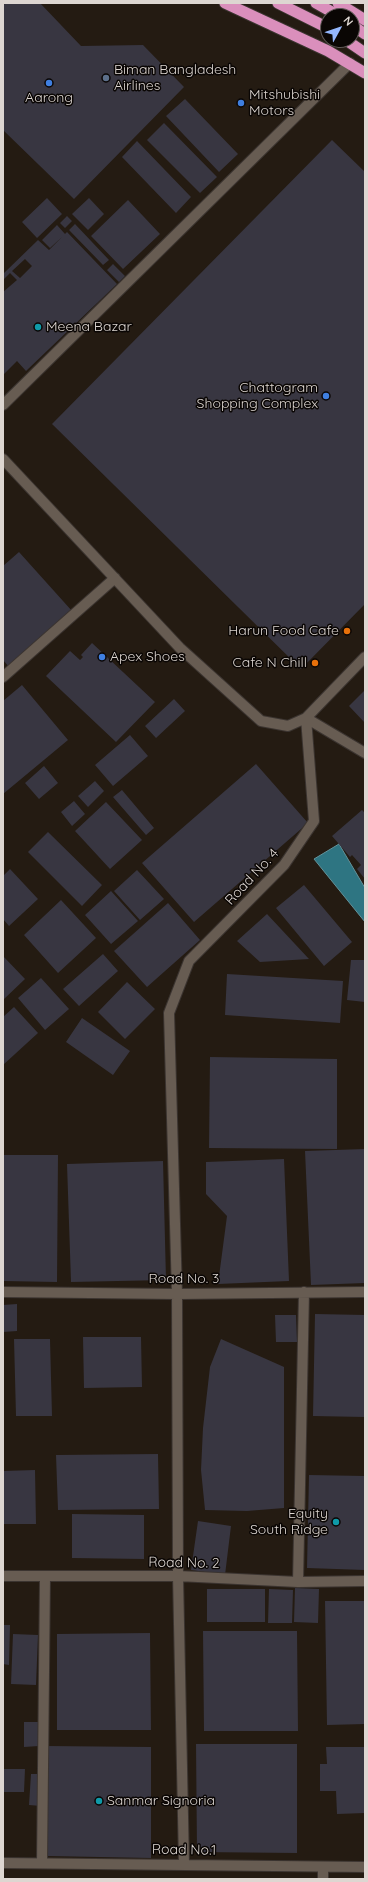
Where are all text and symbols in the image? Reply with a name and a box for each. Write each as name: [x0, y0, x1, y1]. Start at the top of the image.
north arrow: [320, 8, 360, 48]
text: N: [340, 13, 356, 29]
place label: Biman Bangladesh Airlines: [114, 62, 236, 94]
marker: Biman Bangladesh Airlines: [101, 73, 111, 83]
marker: Aarong: [44, 78, 54, 88]
place label: Mitshubishi Motors: [249, 87, 320, 120]
place label: Aarong: [25, 90, 73, 106]
marker: Mitshubishi Motors: [236, 98, 246, 108]
place label: Meena Bazar: [46, 319, 132, 335]
marker: Meena Bazar: [33, 322, 43, 332]
place label: Chattogram Shopping Complex: [197, 380, 318, 412]
marker: Chattogram Shopping Complex: [321, 391, 331, 401]
place label: Harun Food Cafe: [228, 623, 339, 639]
marker: Harun Food Cafe: [342, 626, 352, 636]
place label: Apex Shoes: [110, 649, 185, 665]
marker: Apex Shoes: [97, 652, 107, 662]
place label: Cafe N Chill: [233, 655, 307, 671]
marker: Cafe N Chill: [310, 658, 320, 668]
street label: Road No. 4: [222, 845, 282, 909]
street label: Road No. 3: [149, 1271, 219, 1287]
place label: Equity South Ridge: [250, 1506, 328, 1538]
marker: Equity South Ridge: [331, 1517, 341, 1527]
street label: Road No. 2: [148, 1554, 220, 1572]
place label: Sanmar Signoria: [107, 1793, 215, 1809]
marker: Sanmar Signoria: [94, 1796, 104, 1806]
street label: Road No.1: [152, 1841, 216, 1859]

